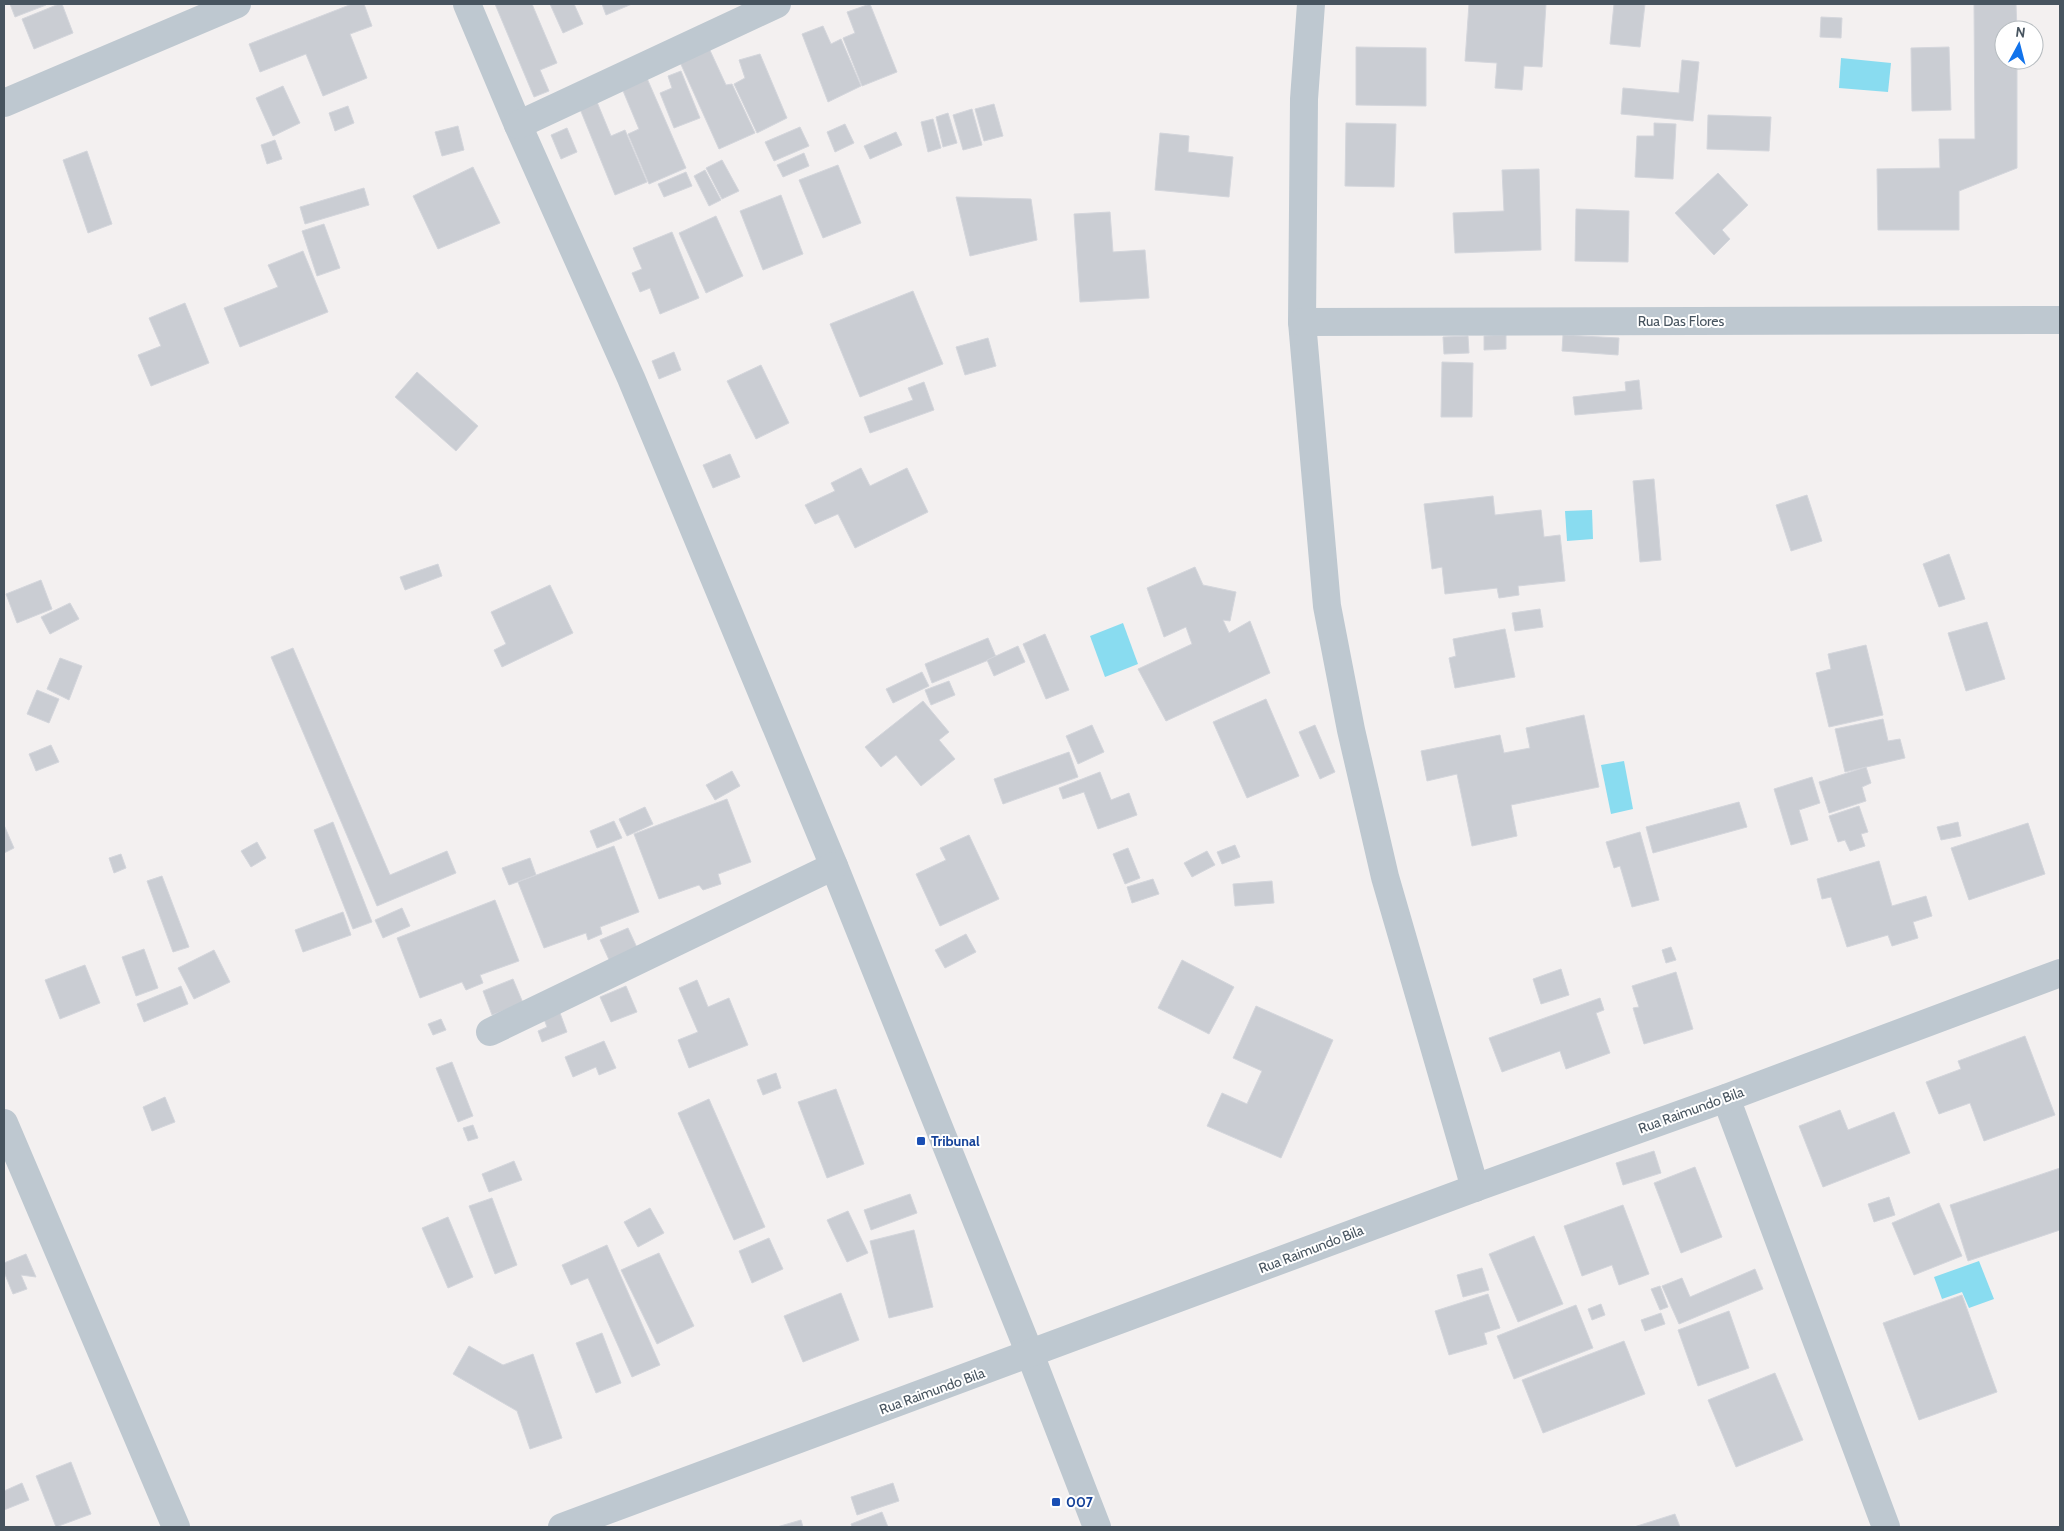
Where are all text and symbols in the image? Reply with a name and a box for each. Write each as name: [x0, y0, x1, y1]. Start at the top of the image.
north arrow: [1994, 20, 2044, 70]
text: N: [2015, 23, 2027, 42]
street label: Rua Das Flores: [1638, 312, 1725, 330]
street label: Rua Raimundo Bila: [1636, 1082, 1746, 1137]
place label: Tribunal: [931, 1132, 980, 1150]
marker: Tribunal: [915, 1135, 927, 1147]
street label: Rua Raimundo Bila: [1256, 1221, 1366, 1277]
street label: Rua Raimundo Bila: [877, 1363, 987, 1418]
place label: 007: [1066, 1493, 1094, 1511]
marker: 007: [1050, 1496, 1062, 1508]

